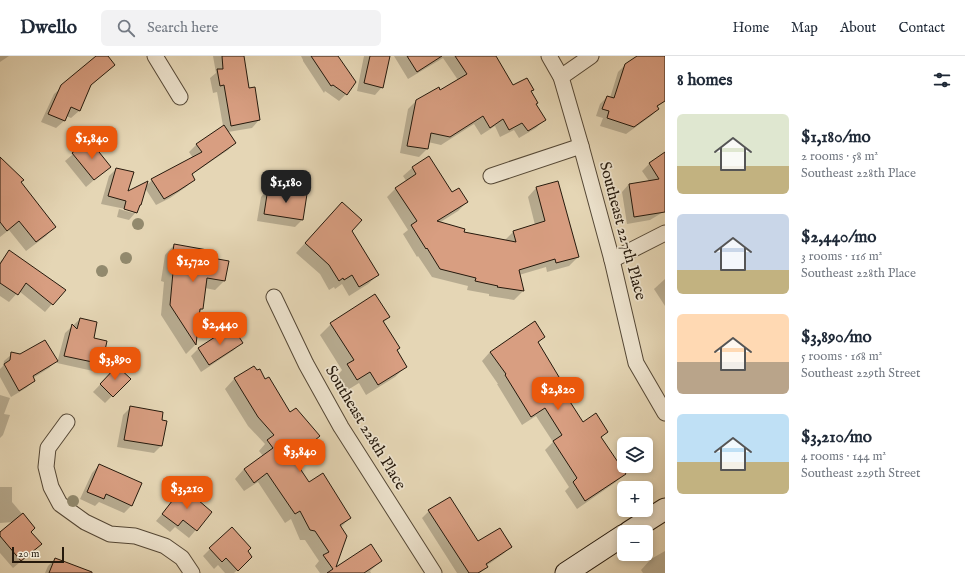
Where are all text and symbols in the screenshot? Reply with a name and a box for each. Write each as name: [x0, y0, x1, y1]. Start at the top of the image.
search box: [101, 10, 381, 46]
text: Dwello: [20, 16, 77, 40]
icon: search: [115, 17, 137, 39]
text: Search here: [147, 18, 218, 37]
text: Home: [733, 19, 769, 37]
text: Map: [791, 19, 818, 37]
text: About: [840, 19, 876, 37]
text: Contact: [898, 19, 945, 37]
icon: filters: [931, 69, 953, 91]
text: 8 homes: [677, 70, 732, 91]
pin: $1,840: [59, 126, 125, 160]
text: $1,180/mo: [801, 127, 871, 148]
text: $1,840: [75, 130, 109, 147]
icon: home: [709, 130, 757, 178]
text: 2 rooms · 58 m²: [801, 148, 878, 165]
street label: Southeast 227th Place: [594, 160, 650, 302]
text: Southeast 228th Place: [801, 165, 916, 182]
pin: $1,180: [253, 170, 319, 204]
text: $1,180: [270, 174, 302, 191]
text: $2,440/mo: [801, 227, 876, 248]
icon: home: [709, 230, 757, 278]
text: 3 rooms · 116 m²: [801, 248, 882, 265]
pin: $1,720: [160, 249, 226, 283]
text: $1,720: [176, 253, 210, 270]
text: Southeast 228th Place: [801, 265, 916, 282]
pin: $2,440: [187, 312, 253, 346]
text: $2,440: [202, 316, 238, 333]
text: $3,890/mo: [801, 327, 872, 348]
icon: home: [709, 330, 757, 378]
pin: $3,890: [82, 347, 148, 381]
text: 5 rooms · 168 m²: [801, 348, 882, 365]
text: $3,890: [99, 351, 131, 368]
street label: Southeast 228th Place: [320, 362, 410, 494]
text: Southeast 229th Street: [801, 365, 921, 382]
pin: $2,820: [525, 377, 591, 411]
text: $2,820: [541, 381, 575, 398]
text: $3,210/mo: [801, 427, 872, 448]
icon: home: [709, 430, 757, 478]
map controls: [617, 437, 653, 561]
button: layers: [617, 437, 653, 473]
pin: $3,840: [267, 439, 333, 473]
text: $3,840: [283, 443, 317, 460]
text: 4 rooms · 144 m²: [801, 448, 886, 465]
text: Southeast 229th Street: [801, 465, 921, 482]
pin: $3,210: [154, 476, 220, 510]
text: $3,210: [171, 480, 203, 497]
button: +: [617, 481, 653, 517]
button: −: [617, 525, 653, 561]
scale bar: [12, 545, 64, 564]
text: 20 m: [18, 547, 39, 561]

